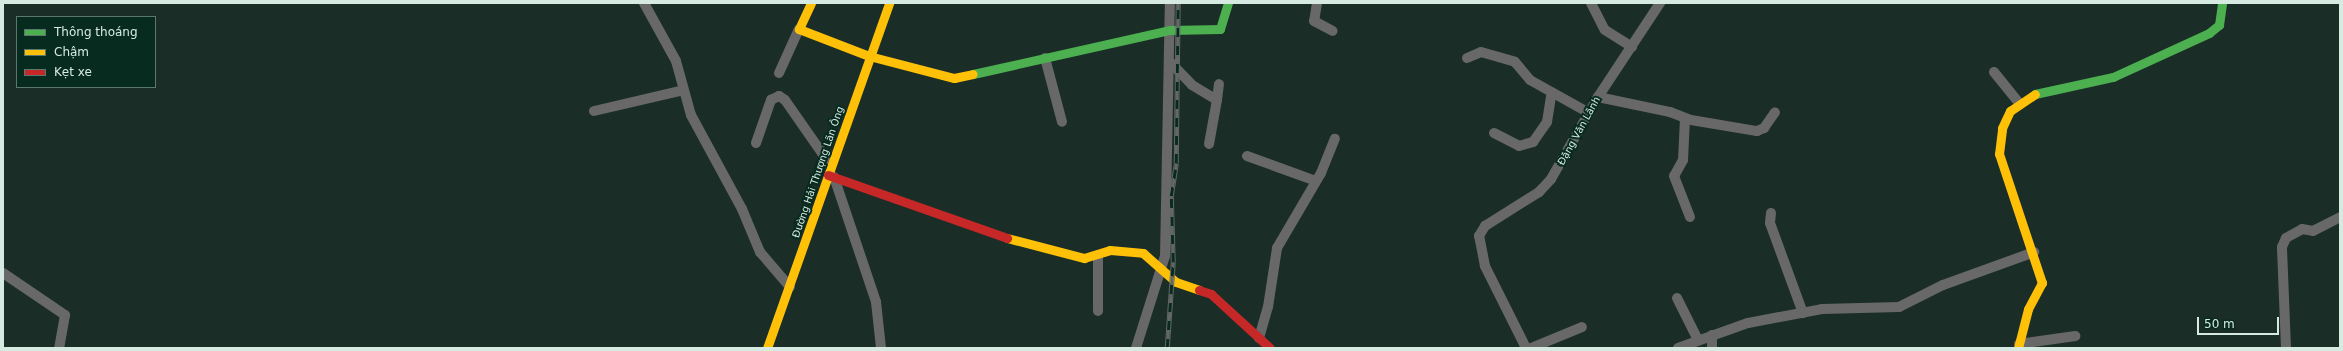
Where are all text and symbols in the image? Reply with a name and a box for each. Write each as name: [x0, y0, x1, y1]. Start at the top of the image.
legend: [16, 16, 156, 88]
text: Thông thoáng: [54, 25, 138, 39]
text: Chậm: [54, 45, 89, 59]
text: Kẹt xe: [54, 65, 92, 79]
street label: Đặng Văn Lãnh: [1555, 95, 1603, 167]
street label: Đường Hải Thượng Lãn Ông: [790, 105, 846, 239]
scale bar: [2199, 309, 2281, 335]
text: 50 m: [2204, 317, 2235, 331]

